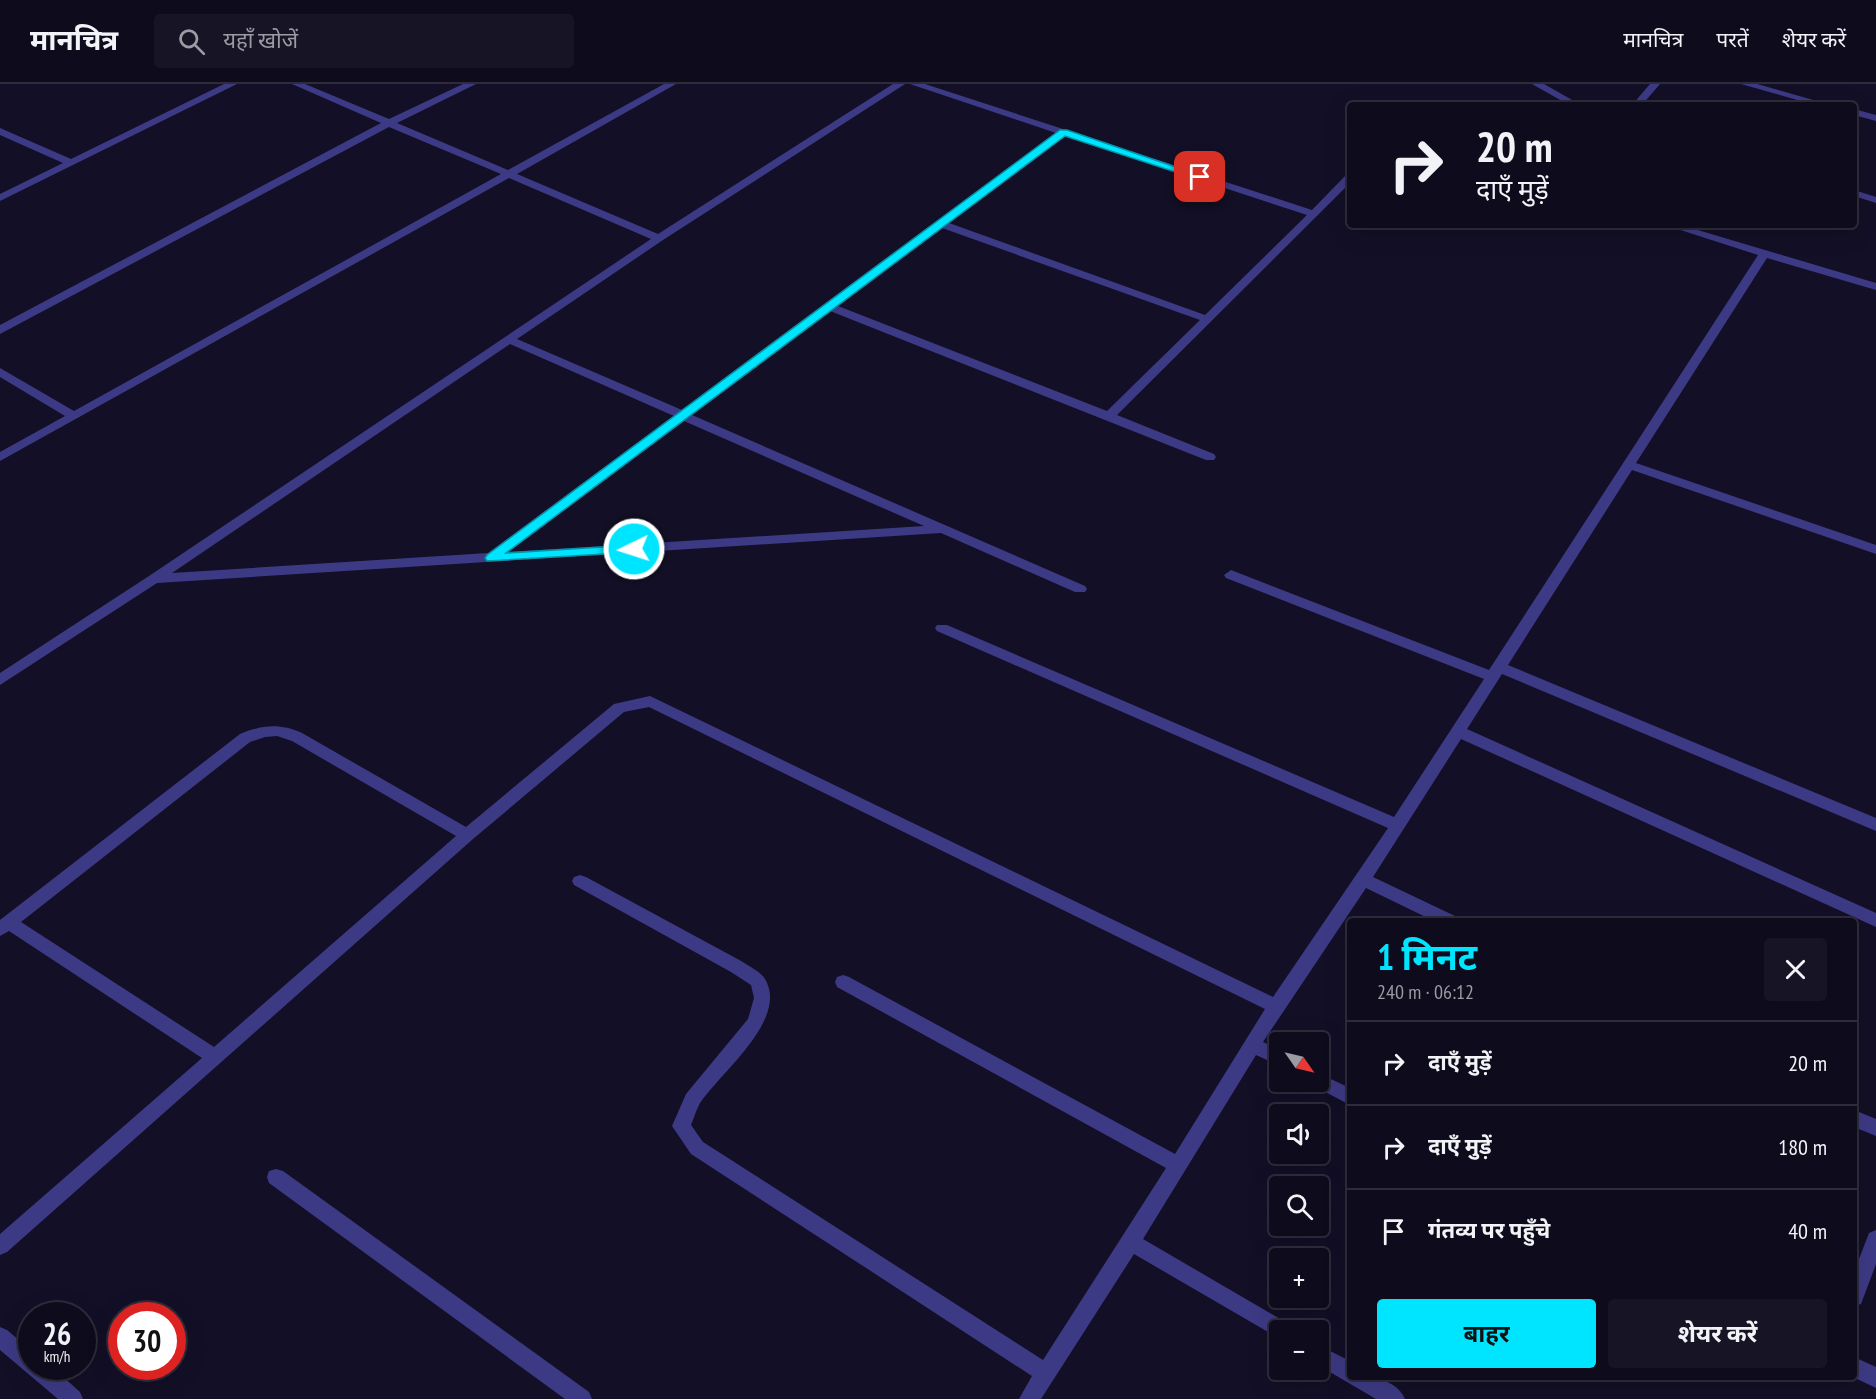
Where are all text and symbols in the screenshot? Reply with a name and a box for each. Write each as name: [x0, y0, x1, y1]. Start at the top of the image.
search box: [154, 14, 574, 68]
text: मानचित्र: [30, 21, 118, 58]
icon: search: [175, 25, 208, 58]
text: यहाँ खोजें: [223, 26, 298, 54]
text: मानचित्र: [1623, 26, 1683, 53]
text: परतें: [1716, 26, 1749, 53]
text: शेयर करें: [1782, 26, 1846, 53]
text: 20 m: [1476, 119, 1553, 174]
icon: right: [1377, 126, 1455, 204]
pin: [1174, 151, 1225, 202]
icon: arrive: [1183, 160, 1216, 193]
text: दाएँ मुड़ें: [1476, 172, 1549, 206]
position arrow: [602, 517, 666, 581]
text: 1 मिनट: [1377, 933, 1477, 980]
button: close: [1764, 938, 1827, 1001]
text: 240 m · 06:12: [1377, 979, 1474, 1005]
north arrow: [1269, 1032, 1329, 1092]
map controls: [1269, 1032, 1329, 1380]
icon: right: [1377, 1047, 1410, 1080]
text: दाएँ मुड़ें: [1428, 1048, 1492, 1076]
text: 20 m: [1788, 1049, 1827, 1077]
button: sound: [1269, 1104, 1329, 1164]
icon: right: [1377, 1131, 1410, 1164]
text: दाएँ मुड़ें: [1428, 1132, 1492, 1160]
text: 180 m: [1778, 1133, 1827, 1161]
button: search: [1269, 1176, 1329, 1236]
icon: arrive: [1377, 1215, 1410, 1248]
text: गंतव्य पर पहुँचे: [1428, 1216, 1550, 1244]
text: 40 m: [1788, 1217, 1827, 1245]
button: +: [1269, 1248, 1329, 1308]
button: बाहर: [1377, 1299, 1596, 1368]
button: शेयर करें: [1608, 1299, 1827, 1368]
speed limit sign: 30: [108, 1302, 186, 1380]
text: 26: [43, 1314, 71, 1353]
button: −: [1269, 1320, 1329, 1380]
text: km/h: [44, 1347, 70, 1366]

